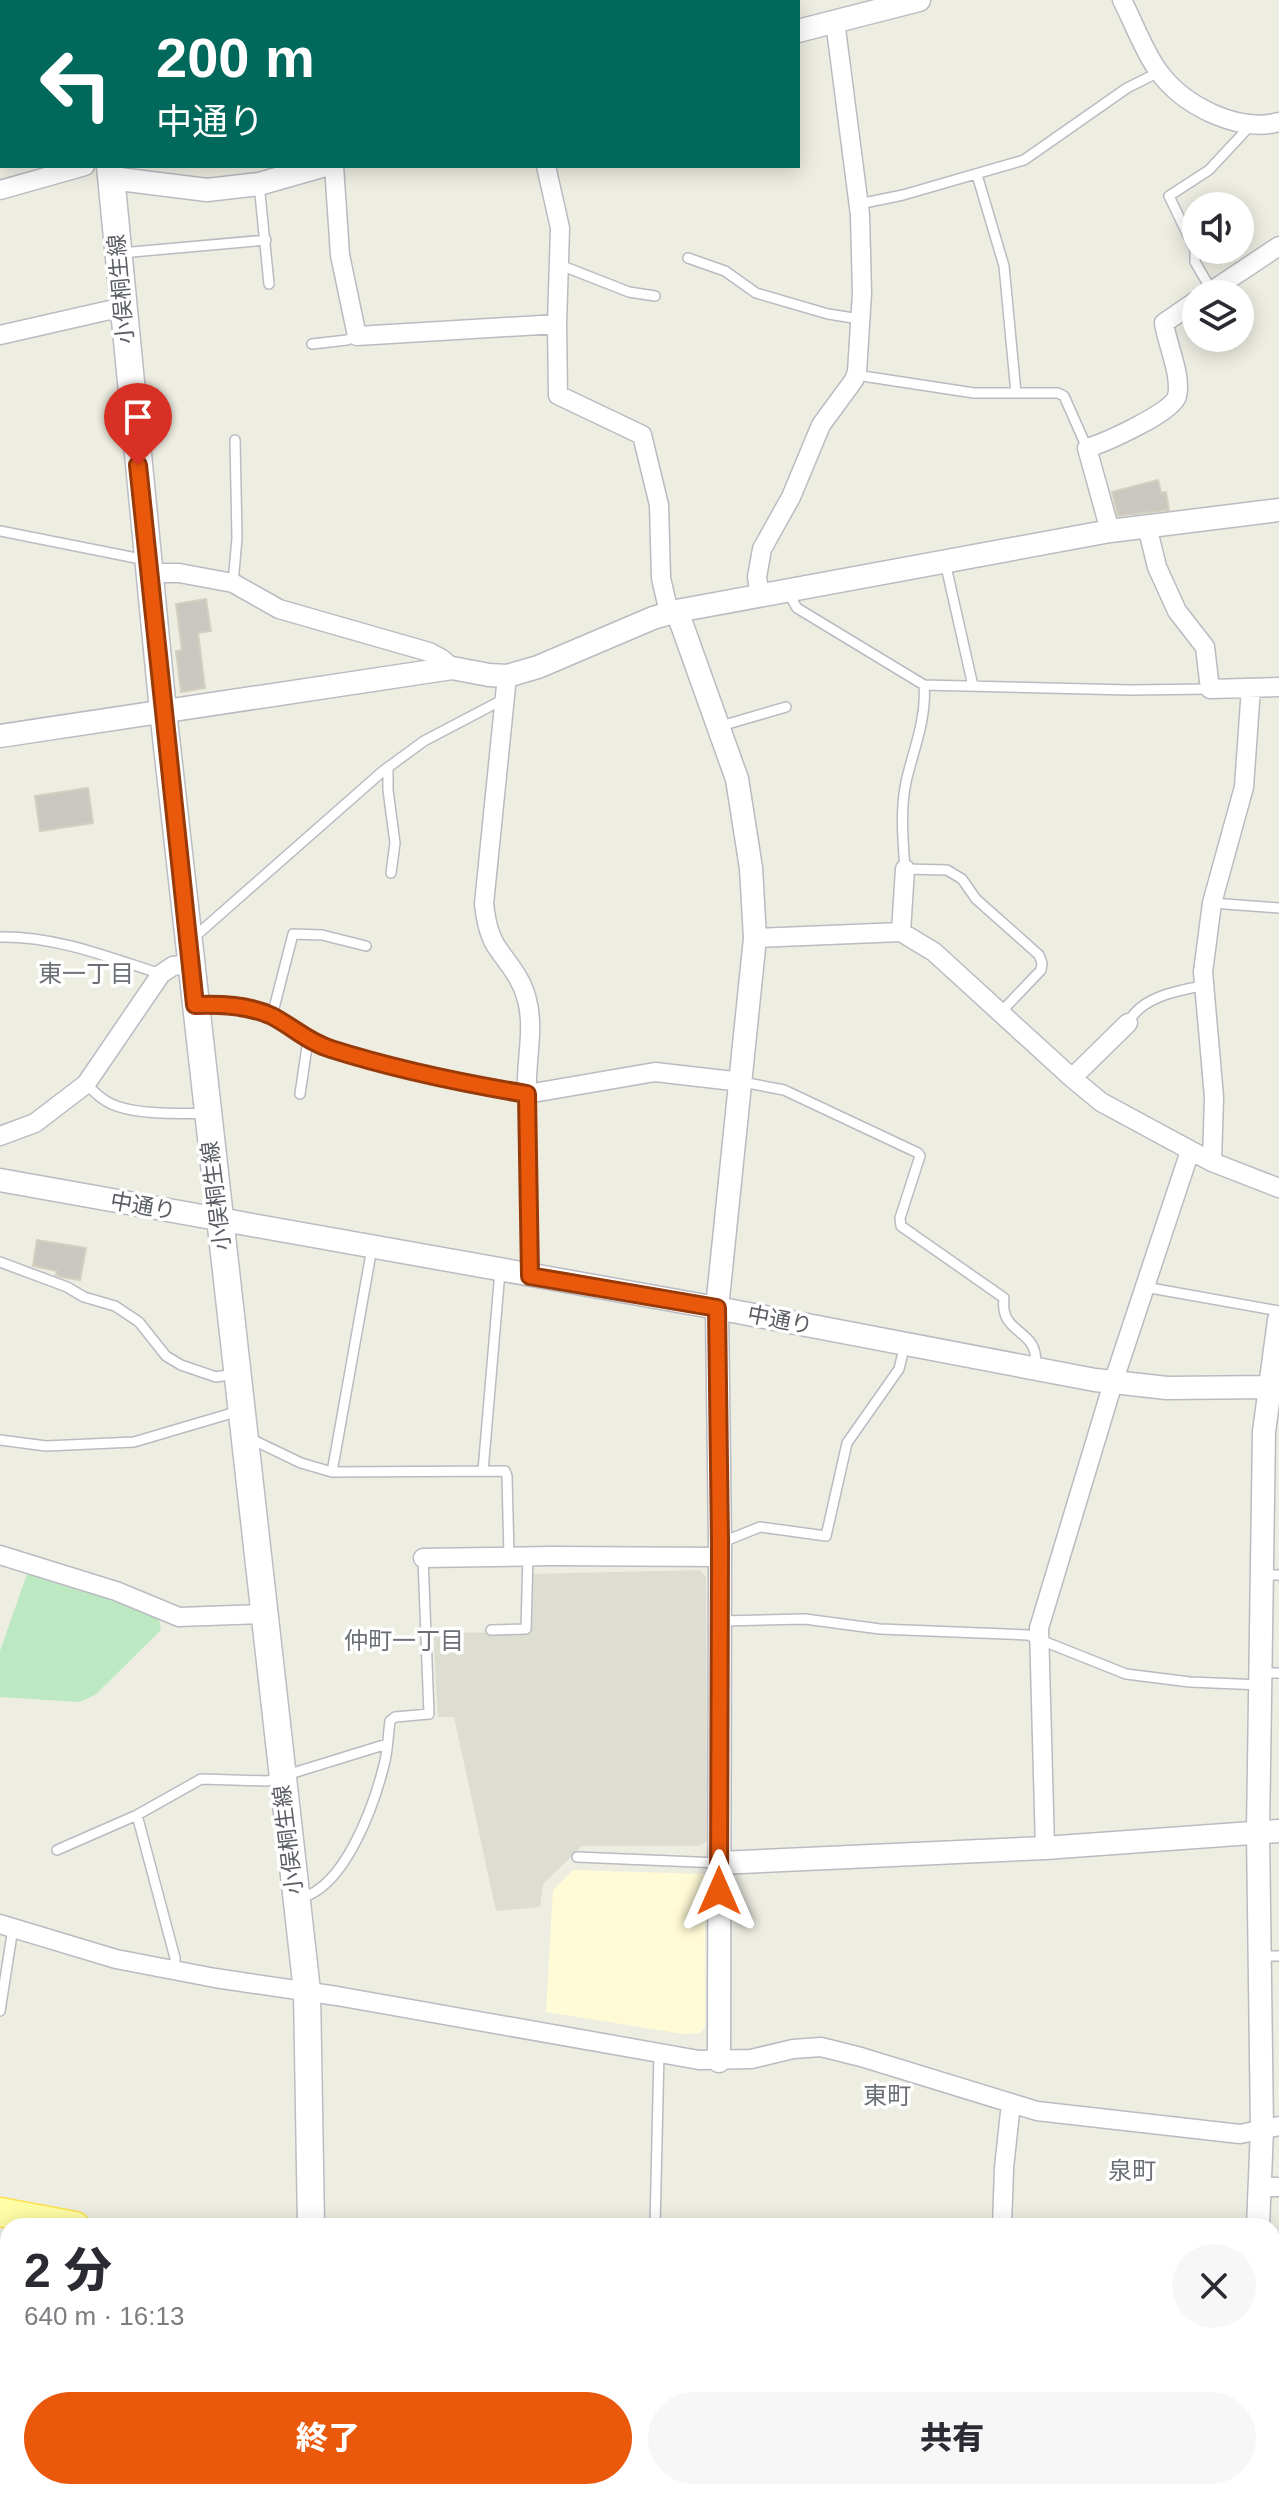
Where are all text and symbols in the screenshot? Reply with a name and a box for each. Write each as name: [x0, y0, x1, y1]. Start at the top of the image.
text: 200 m: [156, 26, 315, 89]
icon: left: [24, 32, 128, 136]
text: 中通り: [156, 101, 264, 142]
map controls: [1182, 192, 1254, 352]
button: sound: [1182, 192, 1254, 264]
street label: 小俣桐生線: [104, 233, 138, 345]
button: layers: [1182, 280, 1254, 352]
pin: [104, 383, 172, 465]
icon: arrive: [116, 395, 160, 439]
district label: 東一丁目: [38, 960, 134, 987]
street label: 小俣桐生線: [197, 1140, 235, 1252]
street label: 中通り: [108, 1188, 178, 1224]
street label: 中通り: [745, 1301, 815, 1339]
district label: 仲町一丁目: [344, 1627, 464, 1654]
street label: 小俣桐生線: [269, 1784, 307, 1896]
position arrow: [677, 1849, 761, 1933]
district label: 東町: [863, 2082, 911, 2109]
district label: 泉町: [1108, 2157, 1156, 2184]
text: 2 分: [24, 2244, 112, 2297]
button: close: [1172, 2244, 1256, 2328]
text: 640 m · 16:13: [24, 2301, 184, 2331]
button: 終了: [24, 2392, 632, 2484]
button: 共有: [648, 2392, 1256, 2484]

